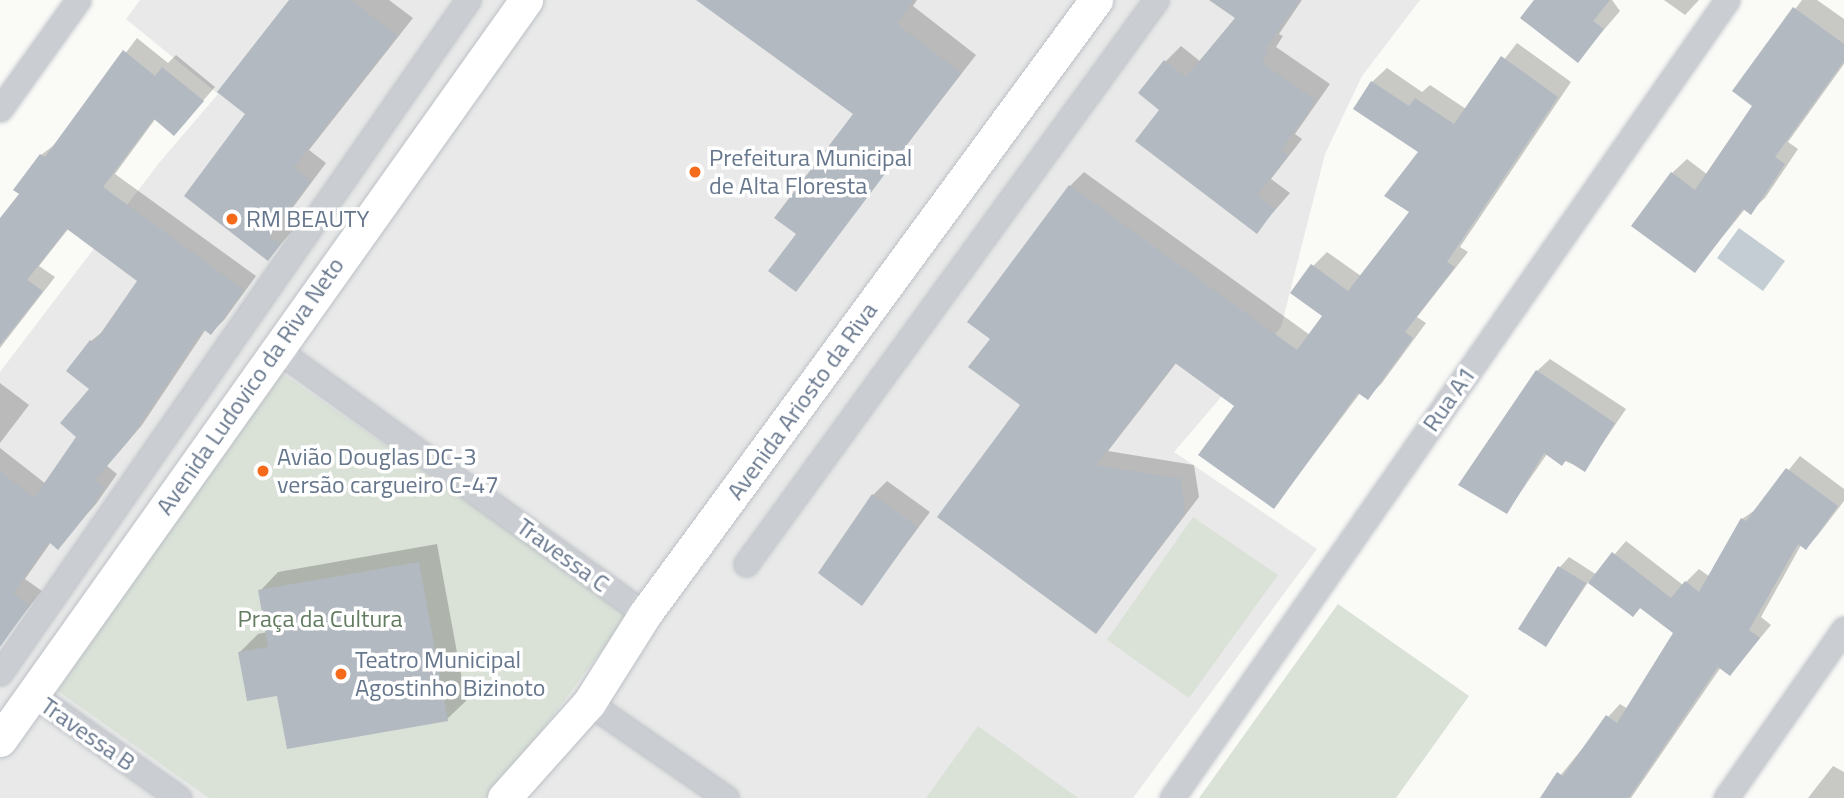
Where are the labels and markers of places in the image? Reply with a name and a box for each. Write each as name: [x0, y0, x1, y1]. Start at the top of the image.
place label: Prefeitura Municipal de Alta Floresta: [709, 144, 912, 200]
marker: Prefeitura Municipal de Alta Floresta: [687, 164, 703, 180]
place label: RM BEAUTY: [246, 205, 369, 233]
marker: RM BEAUTY: [224, 211, 240, 227]
place label: Avião Douglas DC-3 versão cargueiro C-47: [277, 443, 499, 499]
marker: Avião Douglas DC-3 versão cargueiro C-47: [255, 463, 271, 479]
place label: Teatro Municipal Agostinho Bizinoto: [355, 646, 545, 702]
marker: Teatro Municipal Agostinho Bizinoto: [333, 666, 349, 682]

